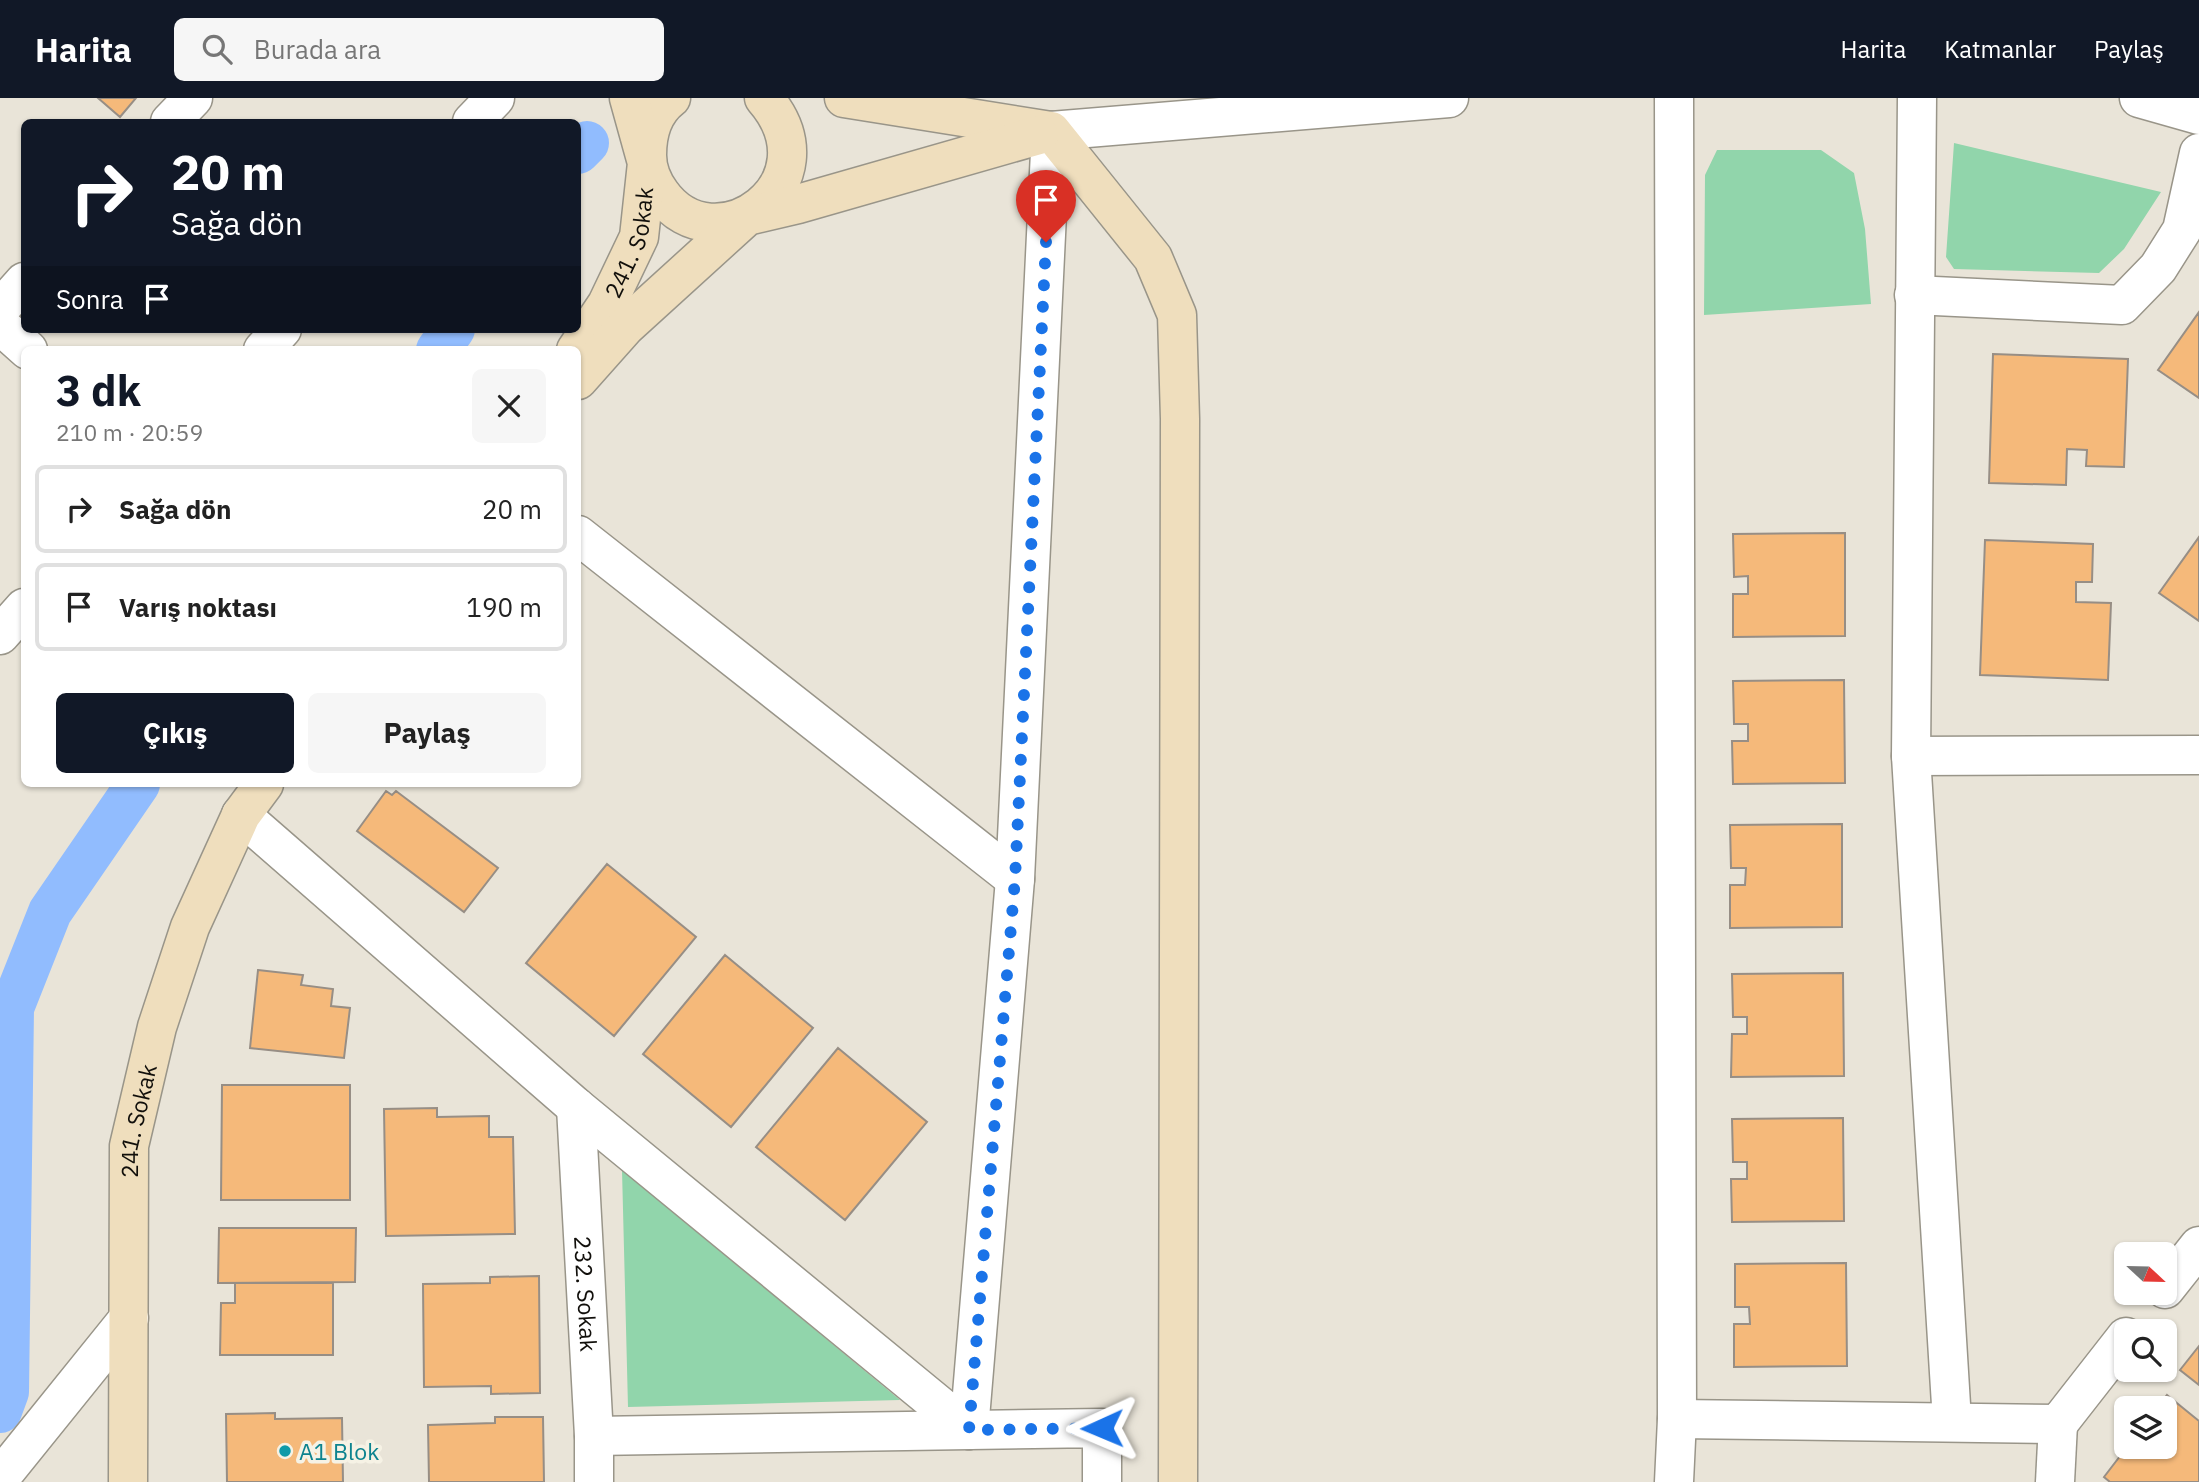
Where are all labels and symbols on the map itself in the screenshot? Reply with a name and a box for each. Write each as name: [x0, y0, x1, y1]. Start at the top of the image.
pin: [1016, 170, 1076, 242]
street label: 241. Sokak: [597, 185, 659, 303]
street label: 241. Sokak: [113, 1061, 163, 1178]
street label: 232. Sokak: [568, 1235, 604, 1352]
north arrow: [2114, 1242, 2177, 1306]
position arrow: [1065, 1391, 1139, 1465]
place label: A1 Blok: [299, 1436, 379, 1466]
marker: A1 Blok: [277, 1443, 293, 1459]

